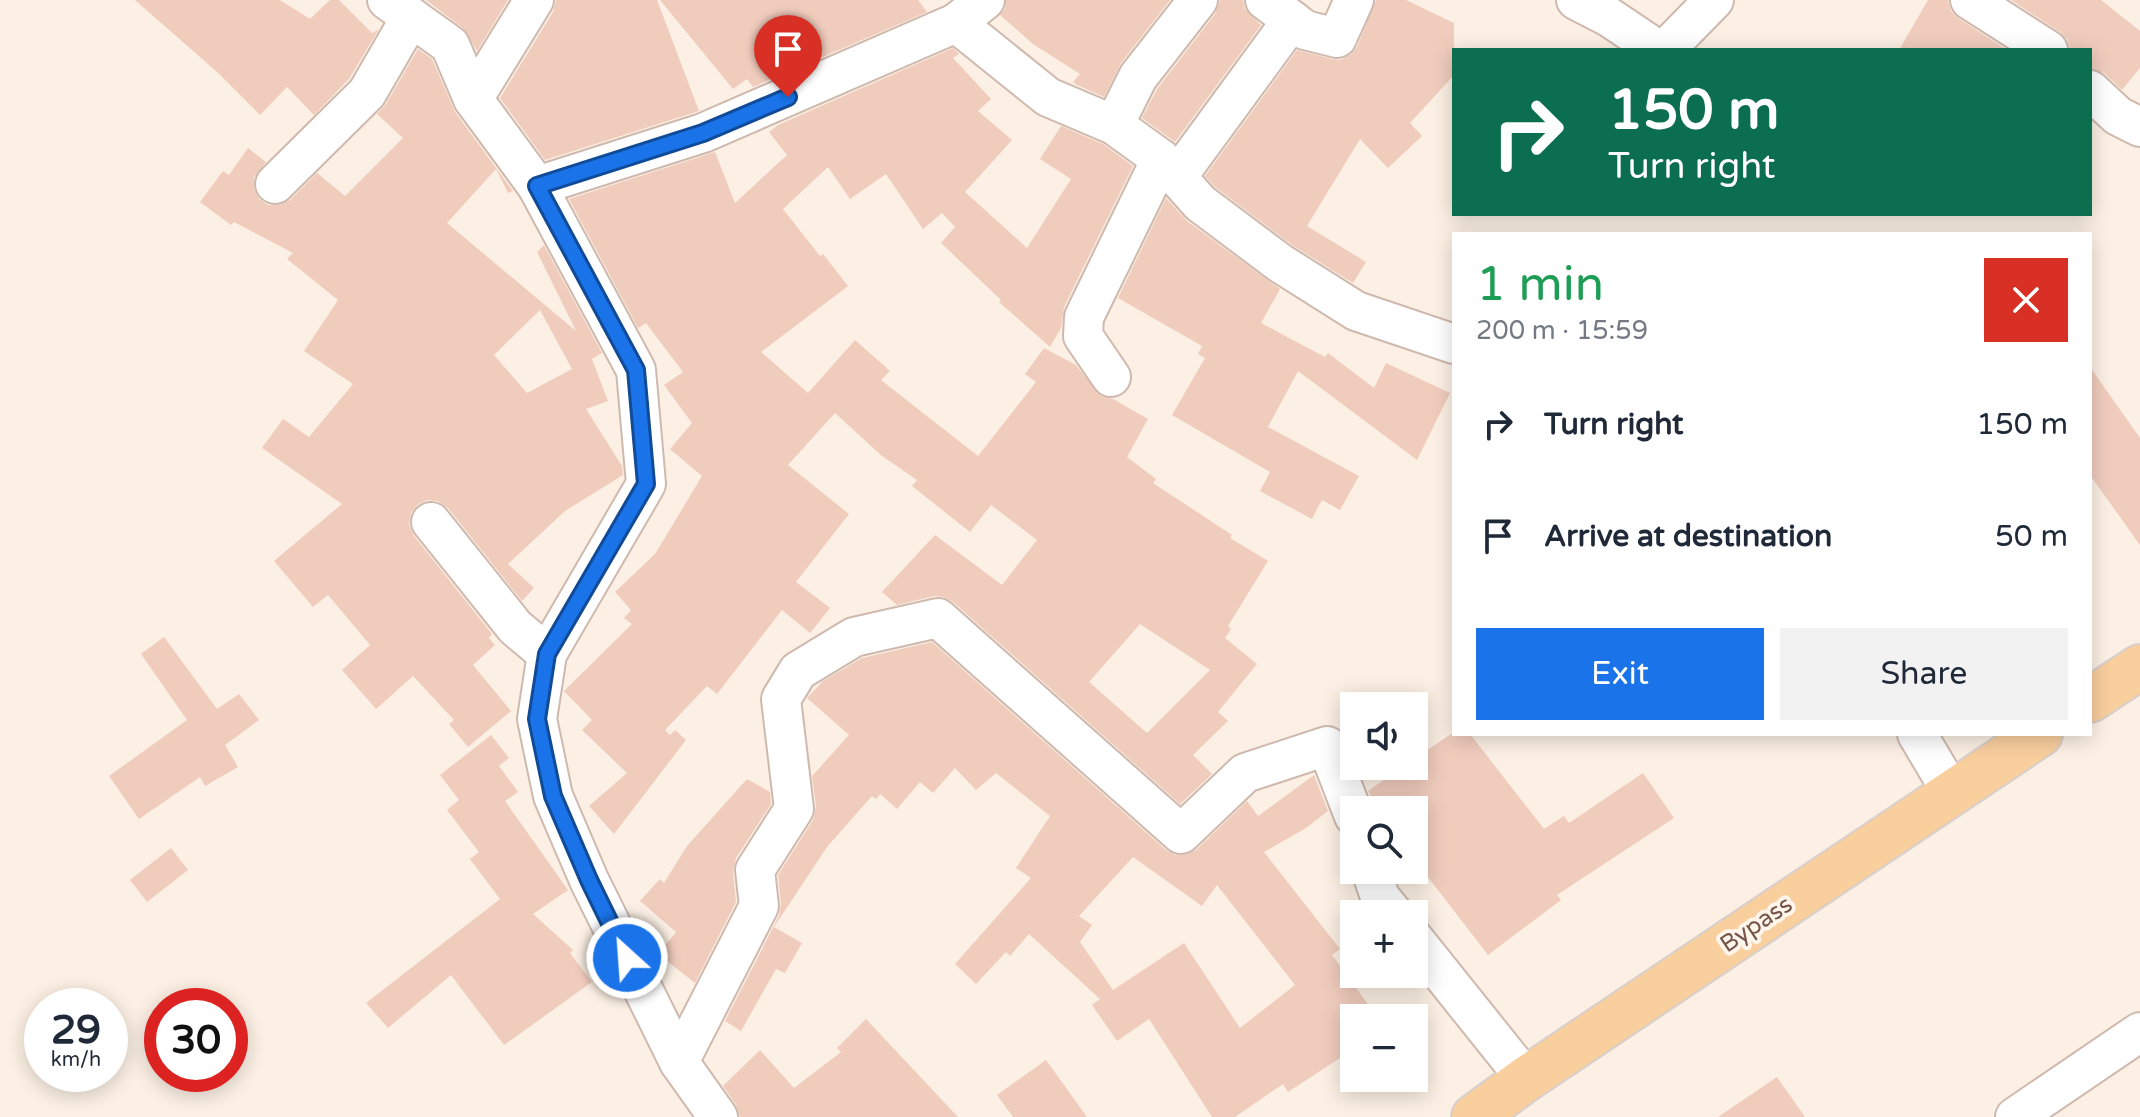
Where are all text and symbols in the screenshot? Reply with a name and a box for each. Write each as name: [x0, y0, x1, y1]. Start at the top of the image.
pin: [754, 15, 822, 97]
icon: arrive: [766, 27, 810, 71]
text: 150 m: [1608, 77, 1779, 144]
icon: right: [1476, 80, 1580, 184]
text: Turn right: [1608, 145, 1775, 188]
text: 1 min: [1476, 256, 1604, 314]
button: close: [1984, 258, 2068, 342]
text: 200 m · 15:59: [1476, 315, 1648, 346]
icon: right: [1476, 402, 1520, 446]
text: Turn right: [1544, 406, 1684, 443]
text: 150 m: [1976, 406, 2068, 443]
icon: arrive: [1476, 514, 1520, 558]
text: Arrive at destination: [1544, 518, 1832, 555]
text: 50 m: [1995, 518, 2068, 555]
button: Exit: [1476, 628, 1764, 720]
button: Share: [1780, 628, 2068, 720]
map controls: [1340, 692, 1428, 1092]
button: sound: [1340, 692, 1428, 780]
button: search: [1340, 796, 1428, 884]
street label: Bypass: [1715, 890, 1798, 959]
button: +: [1340, 900, 1428, 988]
position arrow: [585, 916, 669, 1000]
speed limit sign: 30: [144, 988, 248, 1092]
button: −: [1340, 1004, 1428, 1092]
text: 29: [51, 1006, 101, 1054]
text: km/h: [51, 1048, 101, 1072]

